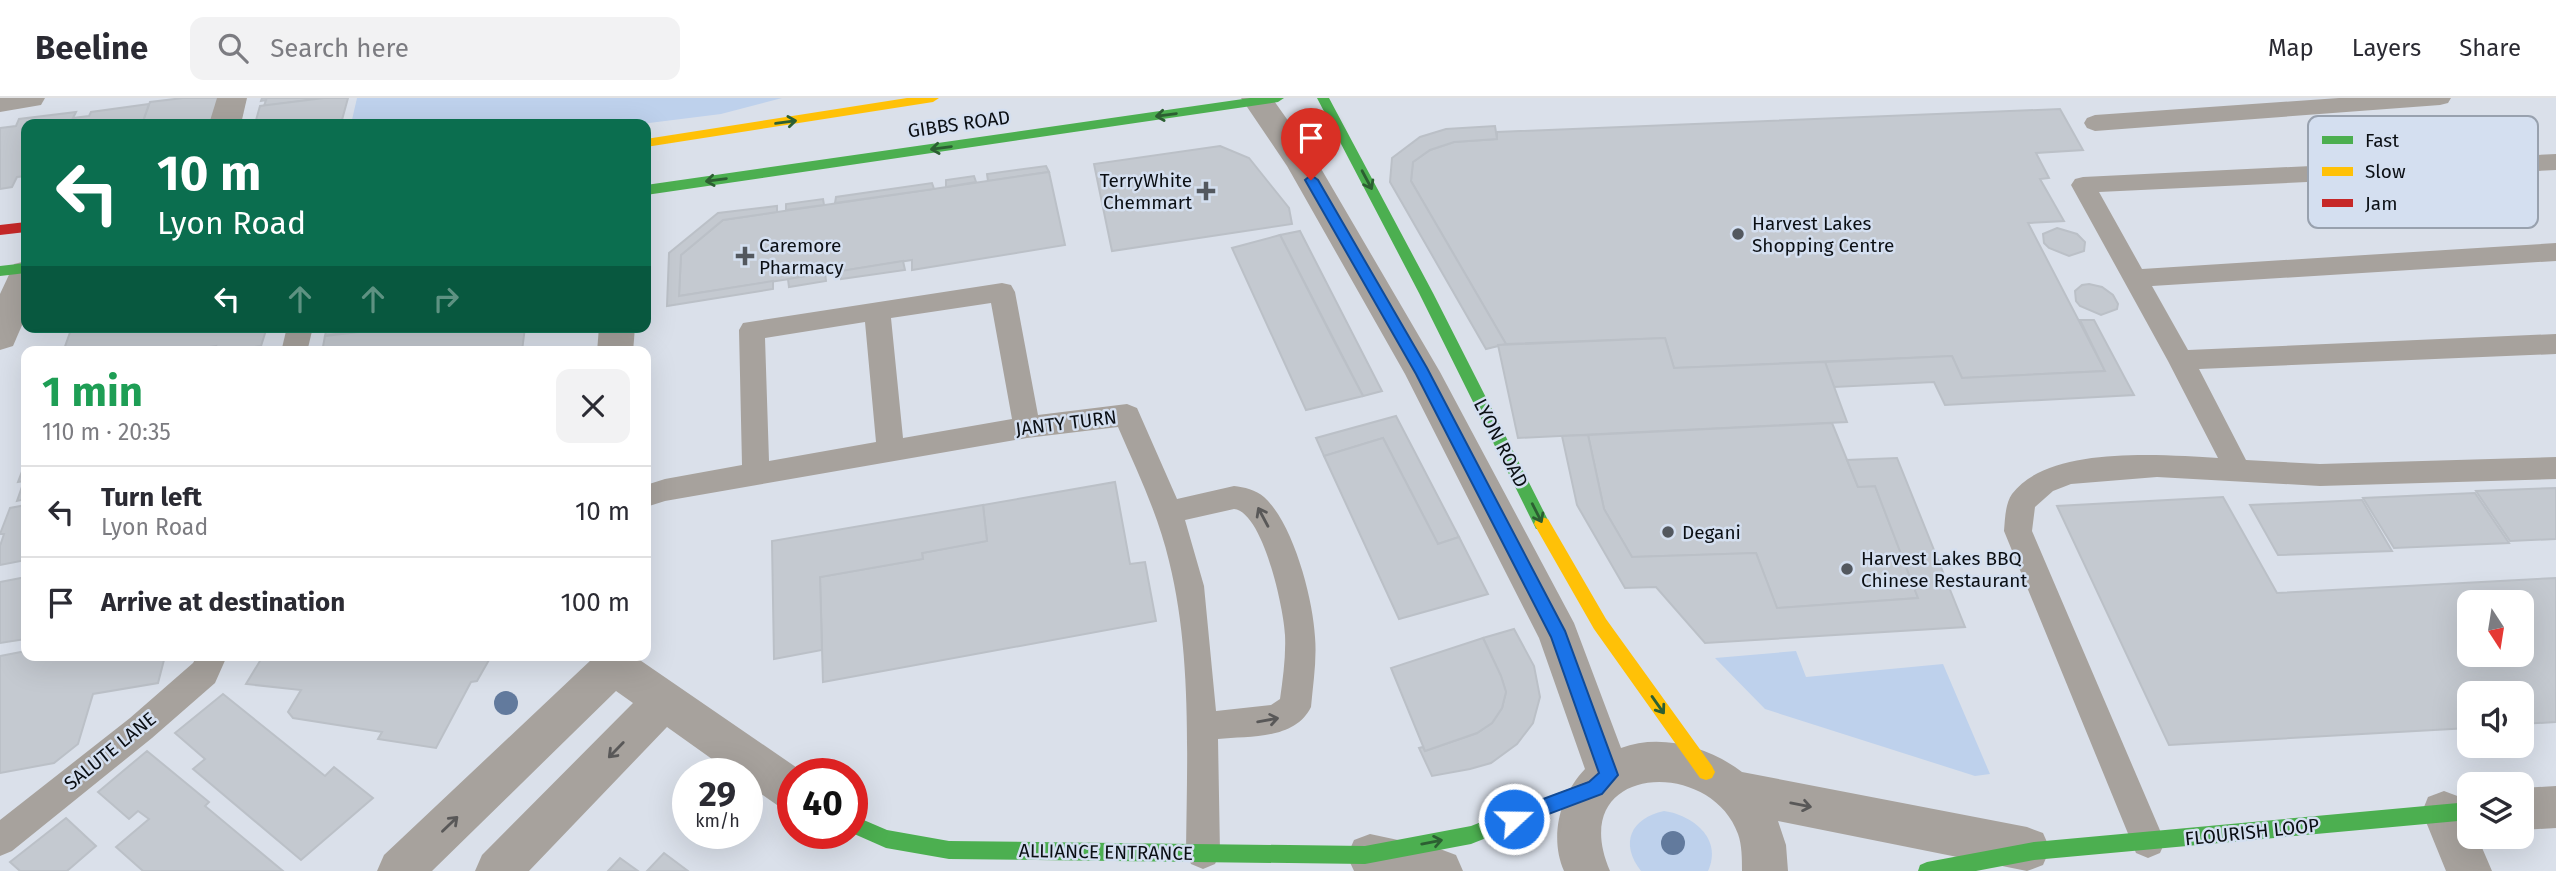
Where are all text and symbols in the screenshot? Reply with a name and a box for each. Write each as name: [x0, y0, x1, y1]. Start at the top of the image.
search box: [190, 17, 680, 80]
text: Beeline: [35, 28, 148, 68]
icon: search: [214, 29, 252, 67]
text: Search here: [270, 33, 409, 64]
text: Map: [2268, 34, 2314, 62]
text: Layers: [2352, 34, 2421, 62]
text: Share: [2459, 34, 2521, 62]
street label: GIBBS ROAD: [906, 105, 1012, 143]
pin: [1281, 108, 1341, 180]
one-way arrow: [1155, 109, 1178, 122]
one-way arrow: [774, 115, 797, 128]
legend: [2308, 116, 2538, 228]
icon: arrive: [1292, 119, 1330, 157]
text: Fast: [2365, 129, 2399, 152]
one-way arrow: [930, 141, 953, 154]
text: 10 m: [157, 144, 261, 203]
icon: left: [42, 147, 133, 238]
text: Slow: [2365, 160, 2406, 183]
place label: TerryWhite Chemmart: [1100, 169, 1192, 214]
one-way arrow: [1360, 169, 1374, 190]
one-way arrow: [705, 174, 728, 187]
marker: TerryWhite Chemmart: [1198, 183, 1214, 199]
text: Jam: [2365, 192, 2397, 215]
text: Lyon Road: [157, 204, 306, 242]
place label: Harvest Lakes Shopping Centre: [1752, 212, 1894, 257]
marker: Harvest Lakes Shopping Centre: [1730, 226, 1746, 242]
place label: Caremore Pharmacy: [759, 234, 844, 279]
marker: Caremore Pharmacy: [737, 248, 753, 264]
icon: left: [208, 280, 246, 318]
icon: ahead: [281, 280, 319, 318]
icon: ahead: [354, 280, 392, 318]
icon: right: [427, 280, 465, 318]
text: 1 min: [42, 367, 143, 417]
button: close: [556, 369, 630, 443]
street label: LYON ROAD: [1469, 395, 1533, 491]
street label: JANTY TURN: [1014, 405, 1118, 441]
text: 110 m · 20:35: [42, 418, 171, 446]
text: Turn left: [101, 482, 202, 513]
icon: left: [42, 493, 80, 531]
text: 10 m: [575, 496, 630, 527]
one-way arrow: [1531, 502, 1545, 523]
one-way arrow: [1256, 507, 1269, 528]
text: Lyon Road: [101, 513, 208, 541]
place label: Degani: [1682, 521, 1741, 544]
marker: Degani: [1660, 524, 1676, 540]
place label: Harvest Lakes BBQ Chinese Restaurant: [1861, 547, 2027, 592]
marker: Harvest Lakes BBQ Chinese Restaurant: [1839, 561, 1855, 577]
icon: arrive: [42, 584, 80, 622]
text: Arrive at destination: [101, 587, 345, 618]
text: 100 m: [561, 587, 630, 618]
north arrow: [2457, 590, 2534, 667]
map controls: [2457, 590, 2534, 849]
button: sound: [2457, 681, 2534, 758]
one-way arrow: [1651, 695, 1665, 714]
street label: SALUTE LANE: [60, 707, 160, 795]
one-way arrow: [1256, 712, 1279, 726]
one-way arrow: [608, 741, 625, 758]
speed limit sign: 40: [777, 758, 868, 849]
button: layers: [2457, 772, 2534, 849]
text: 29: [699, 773, 736, 815]
position arrow: [1477, 782, 1551, 856]
one-way arrow: [1789, 798, 1812, 812]
text: km/h: [695, 810, 740, 832]
street label: FLOURISH LOOP: [2184, 814, 2320, 850]
one-way arrow: [441, 815, 458, 832]
one-way arrow: [1420, 835, 1443, 848]
street label: ALLIANCE ENTRANCE: [1019, 839, 1193, 865]

